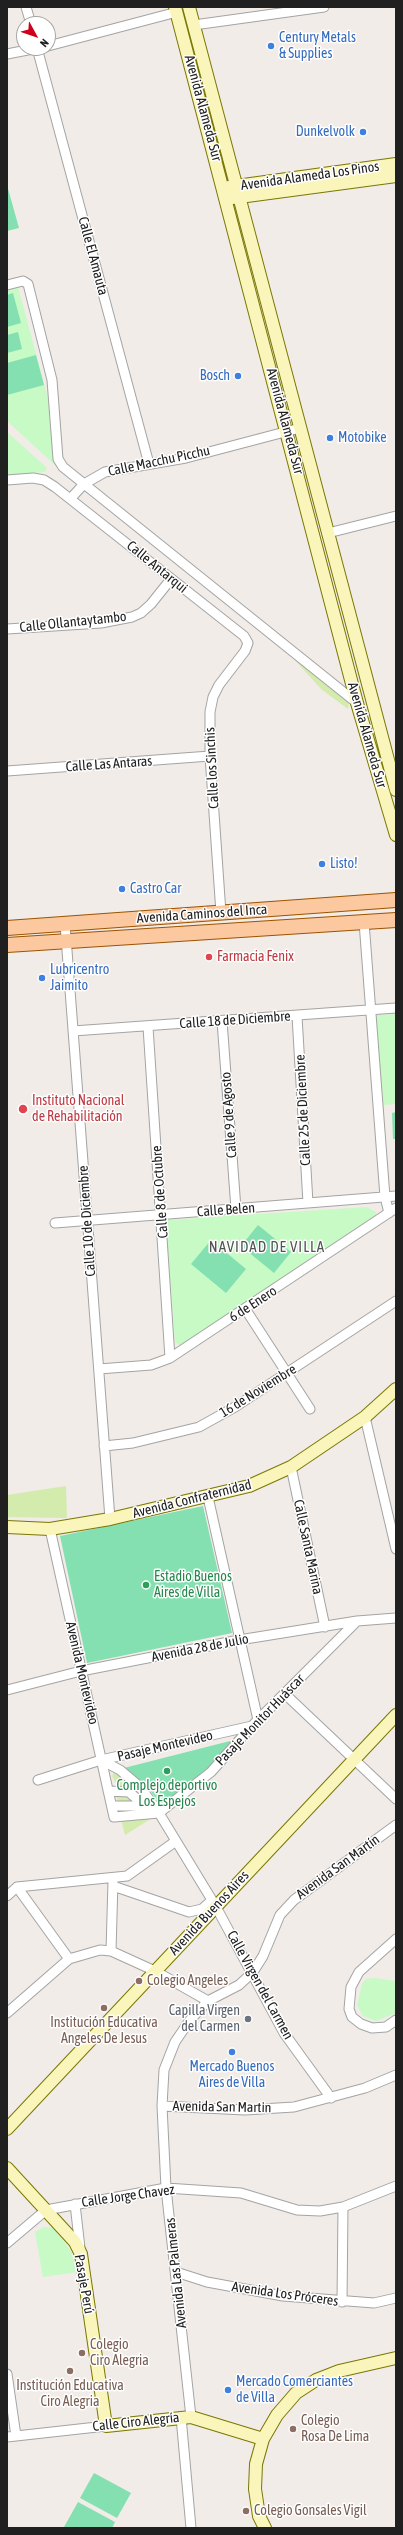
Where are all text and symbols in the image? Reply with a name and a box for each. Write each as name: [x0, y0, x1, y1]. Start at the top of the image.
north arrow: [16, 16, 56, 56]
place label: Century Metals & Supplies: [279, 30, 356, 62]
text: N: [38, 37, 51, 49]
marker: Century Metals & Supplies: [266, 41, 276, 51]
street label: Avenida Alameda Sur: [181, 53, 225, 163]
place label: Dunkelvolk: [296, 124, 355, 140]
marker: Dunkelvolk: [358, 127, 368, 137]
street label: Avenida Alameda Los Pinos: [240, 158, 380, 194]
street label: Calle El Amauta: [74, 215, 112, 297]
street label: Avenida Alameda Sur: [263, 366, 307, 476]
place label: Bosch: [200, 368, 230, 384]
marker: Bosch: [233, 371, 243, 381]
place label: Motobike: [338, 430, 387, 446]
marker: Motobike: [325, 433, 335, 443]
street label: Calle Macchu Picchu: [106, 442, 212, 480]
street label: Calle Antarqui: [123, 537, 191, 597]
street label: Calle Ollantaytambo: [19, 608, 127, 636]
street label: Avenida Alameda Sur: [344, 680, 390, 790]
street label: Calle los Sinchis: [201, 727, 223, 809]
street label: Calle Las Antaras: [65, 753, 153, 775]
place label: Listo!: [330, 856, 358, 872]
marker: Listo!: [317, 859, 327, 869]
place label: Castro Car: [130, 881, 181, 897]
marker: Castro Car: [117, 884, 127, 894]
street label: Avenida Caminos del Inca: [136, 901, 268, 927]
place label: Farmacia Fenix: [217, 949, 294, 965]
marker: Farmacia Fenix: [204, 952, 214, 962]
place label: Lubricentro Jaimito: [50, 962, 109, 994]
marker: Lubricentro Jaimito: [37, 973, 47, 983]
street label: Calle 18 de Diciembre: [179, 1008, 291, 1032]
street label: Calle 25 de Diciembre: [292, 1054, 314, 1166]
street label: Calle 9 de Agosto: [218, 1071, 240, 1159]
place label: Instituto Nacional de Rehabilitación: [32, 1093, 124, 1126]
marker: Instituto Nacional de Rehabilitación: [17, 1103, 29, 1115]
street label: Calle 8 de Octubre: [148, 1145, 172, 1239]
street label: Calle 10 de Diciembre: [75, 1165, 99, 1277]
street label: Calle Belen: [196, 1200, 256, 1220]
district label: NAVIDAD DE VILLA: [209, 1238, 325, 1256]
street label: 6 de Enero: [226, 1282, 280, 1326]
street label: 16 de Noviembre: [217, 1361, 299, 1421]
street label: Avenida Confraternidad: [131, 1476, 253, 1522]
street label: Calle Santa Marina: [290, 1498, 326, 1596]
place label: Estadio Buenos Aires de Villa: [154, 1569, 232, 1602]
marker: Estadio Buenos Aires de Villa: [141, 1580, 151, 1590]
street label: Avenida Montevideo: [62, 1620, 102, 1726]
street label: Avenida 28 de Julio: [150, 1630, 250, 1666]
street label: Pasaje Monitor Huáscar: [212, 1671, 308, 1769]
street label: Pasaje Montevideo: [116, 1727, 214, 1765]
marker: Complejo deportivo Los Espejos: [162, 1766, 172, 1776]
place label: Complejo deportivo Los Espejos: [117, 1778, 217, 1810]
street label: Avenida San Martín: [293, 1831, 383, 1903]
street label: Avenida Buenos Aires: [166, 1867, 252, 1959]
street label: Calle Virgen del Carmen: [223, 1928, 297, 2042]
place label: Colegio Angeles: [147, 1973, 228, 1989]
marker: Colegio Angeles: [134, 1976, 144, 1986]
marker: Institución Educativa Angeles De Jesus: [99, 2003, 109, 2013]
place label: Capilla Virgen del Carmen: [169, 2003, 240, 2036]
marker: Capilla Virgen del Carmen: [243, 2014, 253, 2024]
place label: Institución Educativa Angeles De Jesus: [50, 2015, 158, 2048]
marker: Mercado Buenos Aires de Villa: [227, 2047, 237, 2057]
place label: Mercado Buenos Aires de Villa: [190, 2059, 274, 2092]
street label: Avenida San Martin: [172, 2098, 272, 2116]
street label: Calle Jorge Chavez: [80, 2181, 176, 2211]
street label: Avenida Las Palmeras: [162, 2217, 190, 2329]
street label: Pasaje Perú: [71, 2253, 97, 2315]
street label: Avenida Los Próceres: [231, 2278, 339, 2310]
place label: Colegio Ciro Alegria: [90, 2337, 149, 2370]
marker: Colegio Ciro Alegria: [77, 2348, 87, 2358]
marker: Institución Educativa Ciro Alegria: [65, 2366, 75, 2376]
place label: Mercado Comerciantes de Villa: [236, 2374, 353, 2406]
place label: Institución Educativa Ciro Alegria: [16, 2378, 124, 2410]
marker: Mercado Comerciantes de Villa: [223, 2385, 233, 2395]
street label: Calle Ciro Alegría: [92, 2409, 180, 2435]
place label: Colegio Rosa De Lima: [301, 2413, 369, 2446]
marker: Colegio Rosa De Lima: [288, 2424, 298, 2434]
place label: Colegio Gonsales Vigil: [254, 2503, 367, 2519]
marker: Colegio Gonsales Vigil: [241, 2506, 251, 2516]

